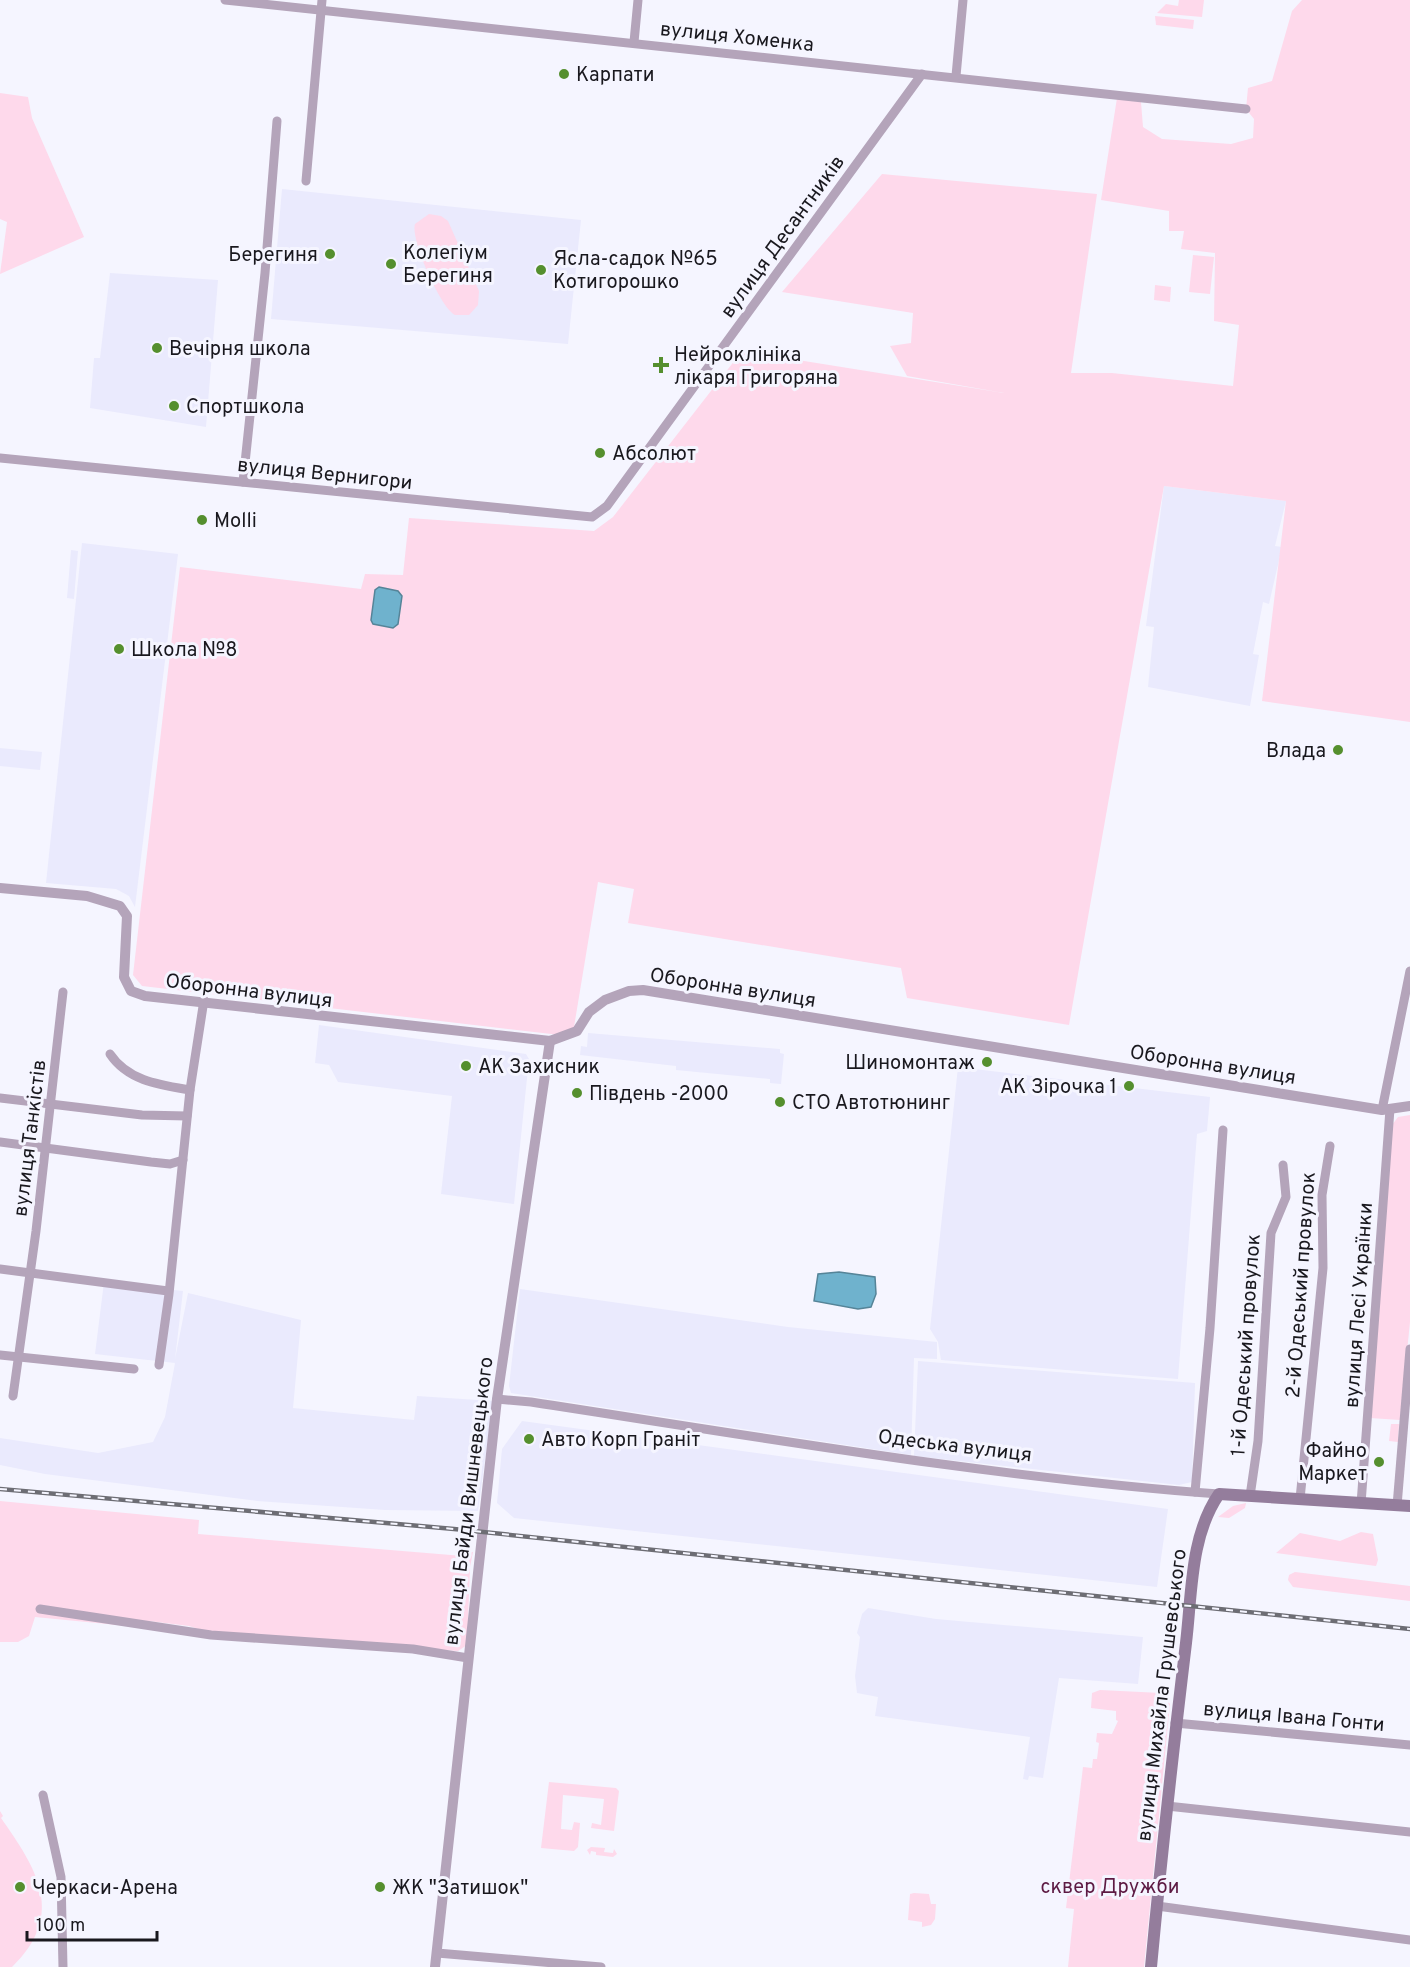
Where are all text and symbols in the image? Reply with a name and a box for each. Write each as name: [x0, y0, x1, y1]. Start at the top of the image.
street label: вулиця Хоменка: [659, 17, 815, 59]
place label: Карпати: [576, 63, 654, 89]
marker: Карпати: [557, 67, 571, 81]
street label: вулиця Десантників: [716, 151, 851, 324]
place label: Колегіум Берегиня: [403, 241, 493, 290]
place label: Берегиня: [228, 243, 318, 269]
marker: Берегиня: [323, 247, 337, 261]
place label: Ясла-садок №65 Котигорошко: [553, 247, 718, 296]
marker: Колегіум Берегиня: [384, 257, 398, 271]
marker: Ясла-садок №65 Котигорошко: [534, 263, 548, 277]
place label: Вечірня школа: [169, 337, 311, 363]
marker: Вечірня школа: [150, 341, 164, 355]
place label: Нейроклініка лікаря Григоряна: [674, 343, 838, 392]
marker: Нейроклініка лікаря Григоряна: [652, 356, 670, 374]
place label: Спортшкола: [186, 395, 304, 421]
marker: Спортшкола: [167, 399, 181, 413]
place label: Абсолют: [612, 442, 696, 468]
marker: Абсолют: [593, 446, 607, 460]
street label: вулиця Вернигори: [236, 453, 414, 497]
place label: Molli: [214, 509, 257, 535]
marker: Molli: [195, 513, 209, 527]
place label: Школа №8: [131, 638, 238, 664]
marker: Школа №8: [112, 642, 126, 656]
place label: Влада: [1266, 739, 1326, 765]
marker: Влада: [1331, 743, 1345, 757]
street label: Оборонна вулиця: [648, 963, 818, 1015]
street label: Оборонна вулиця: [164, 969, 334, 1015]
street label: Оборонна вулиця: [1128, 1040, 1298, 1092]
place label: Шиномонтаж: [845, 1051, 975, 1077]
place label: АК Захисник: [478, 1055, 600, 1081]
marker: Шиномонтаж: [980, 1055, 994, 1069]
street label: вулиця Танкістів: [8, 1058, 54, 1218]
marker: АК Захисник: [459, 1059, 473, 1073]
place label: АК Зірочка 1: [1000, 1075, 1117, 1101]
marker: АК Зірочка 1: [1122, 1079, 1136, 1093]
place label: Південь -2000: [589, 1082, 729, 1108]
marker: Південь -2000: [570, 1086, 584, 1100]
place label: СТО Автотюнинг: [792, 1091, 950, 1117]
marker: СТО Автотюнинг: [773, 1095, 787, 1109]
street label: 2-й Одеський провулок: [1281, 1171, 1323, 1399]
street label: вулиця Лесі Українки: [1340, 1201, 1380, 1409]
street label: 1-й Одеський провулок: [1226, 1233, 1268, 1457]
street label: вулиця Байди Вишневецького: [439, 1355, 501, 1647]
street label: Одеська вулиця: [876, 1425, 1033, 1469]
place label: Авто Корп Граніт: [541, 1428, 700, 1454]
marker: Авто Корп Граніт: [522, 1432, 536, 1446]
place label: Файно Маркет: [1298, 1439, 1367, 1488]
marker: Файно Маркет: [1372, 1455, 1386, 1469]
street label: вулиця Михайла Грушевського: [1132, 1547, 1194, 1843]
street label: вулиця Івана Гонти: [1202, 1697, 1386, 1739]
park label: сквер Дружби: [1041, 1875, 1179, 1901]
place label: Черкаси-Арена: [32, 1876, 178, 1902]
place label: ЖК "Затишок": [392, 1876, 528, 1902]
marker: Черкаси-Арена: [13, 1880, 27, 1894]
marker: ЖК "Затишок": [373, 1880, 387, 1894]
scale bar: [27, 1904, 158, 1942]
text: 100 m: [36, 1915, 85, 1938]

